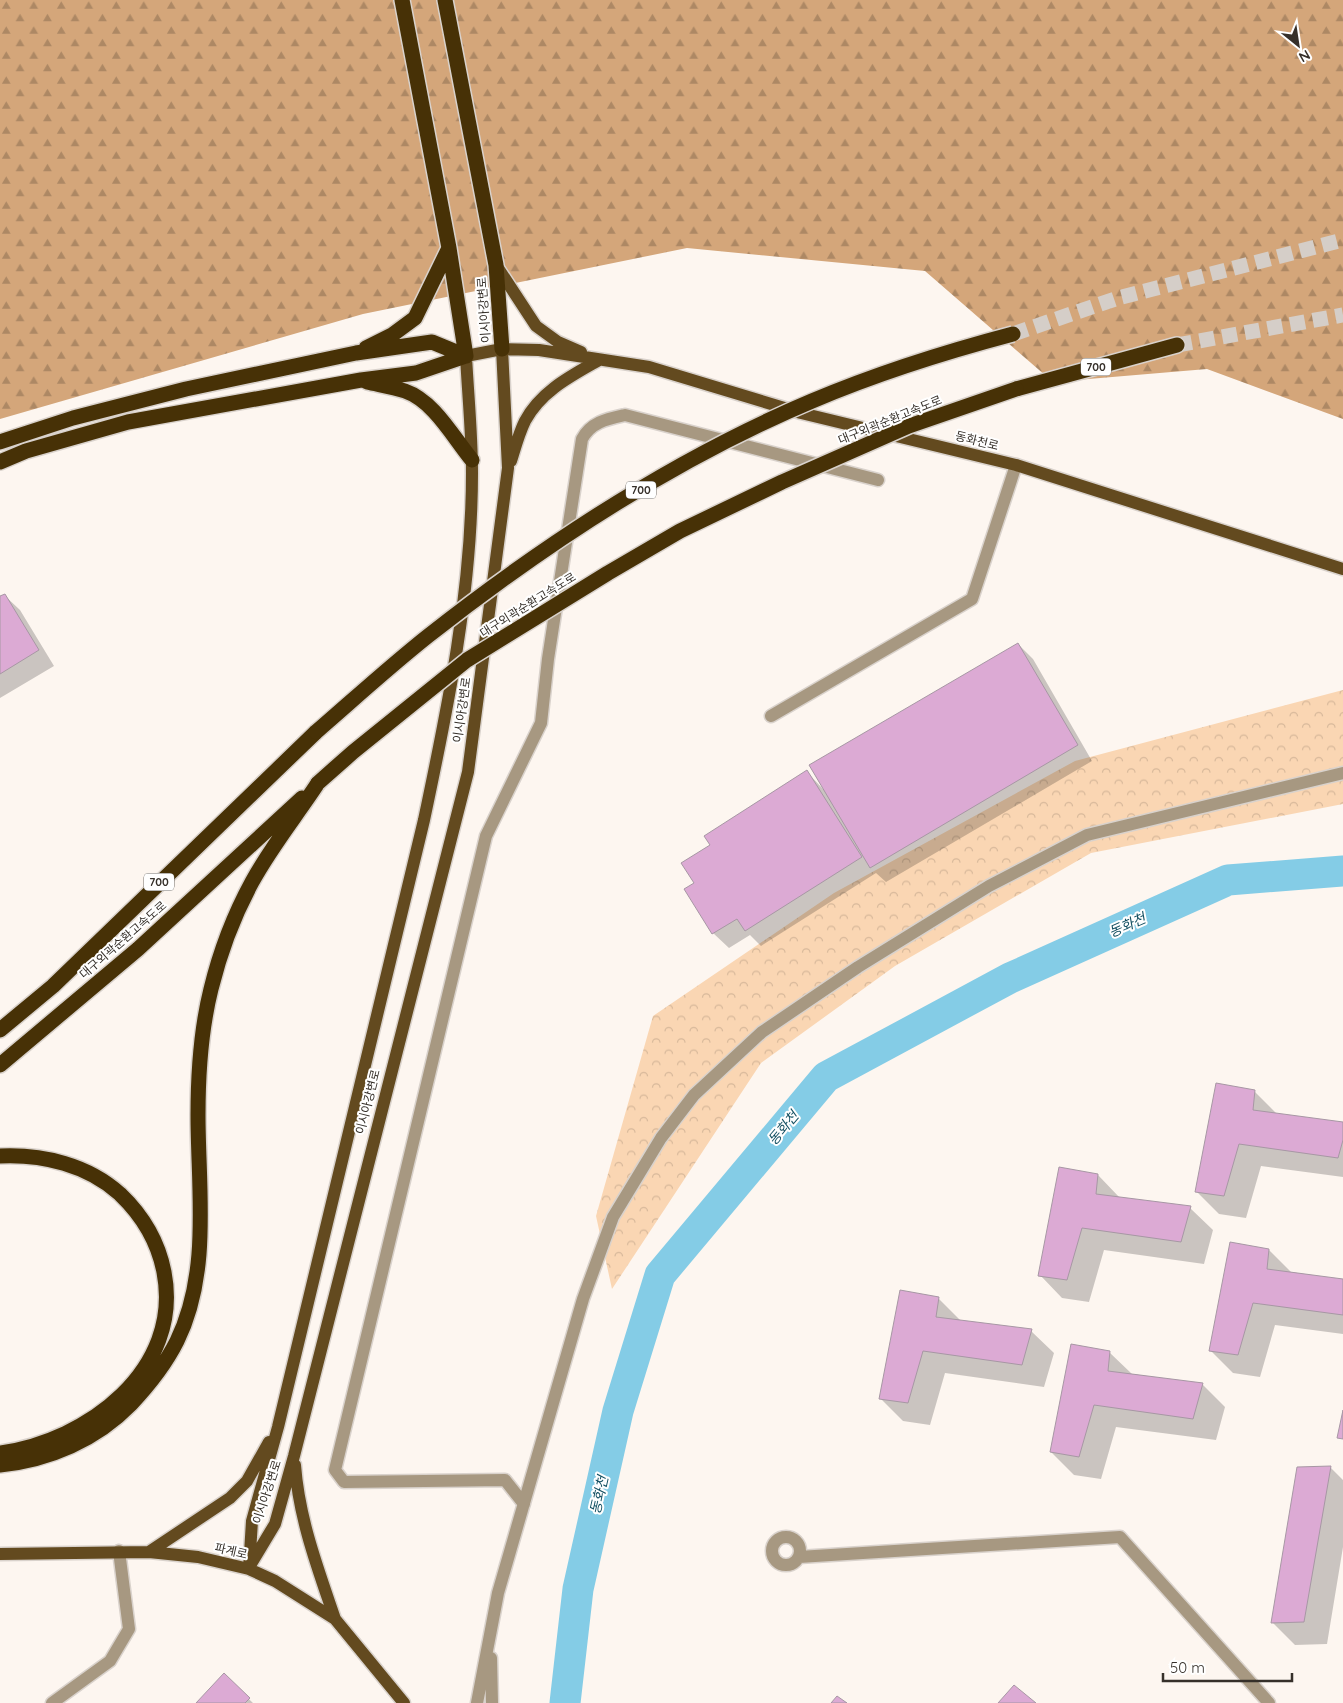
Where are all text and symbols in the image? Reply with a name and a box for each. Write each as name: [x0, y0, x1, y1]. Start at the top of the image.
north arrow: [1273, 20, 1323, 70]
text: N: [1296, 46, 1313, 67]
street label: 이시아강변로: [474, 276, 493, 344]
road number: 700: [1081, 358, 1111, 376]
street label: 대구외곽순환고속도로: [836, 392, 944, 447]
street label: 동화천로: [954, 428, 1000, 453]
road number: 700: [626, 482, 656, 498]
street label: 대구외곽순환고속도로: [477, 569, 579, 640]
street label: 이시아강변로: [449, 676, 474, 744]
road number: 700: [144, 874, 174, 890]
street label: 대구외곽순환고속도로: [76, 898, 169, 981]
water label: 동화천: [1106, 908, 1149, 941]
street label: 이시아강변로: [352, 1068, 383, 1136]
water label: 동화천: [764, 1107, 803, 1149]
street label: 이시아강변로: [249, 1458, 284, 1526]
water label: 동화천: [586, 1473, 612, 1516]
street label: 파계로: [213, 1539, 249, 1562]
scale bar: [1163, 1650, 1292, 1682]
text: 50 m: [1170, 1658, 1205, 1677]

